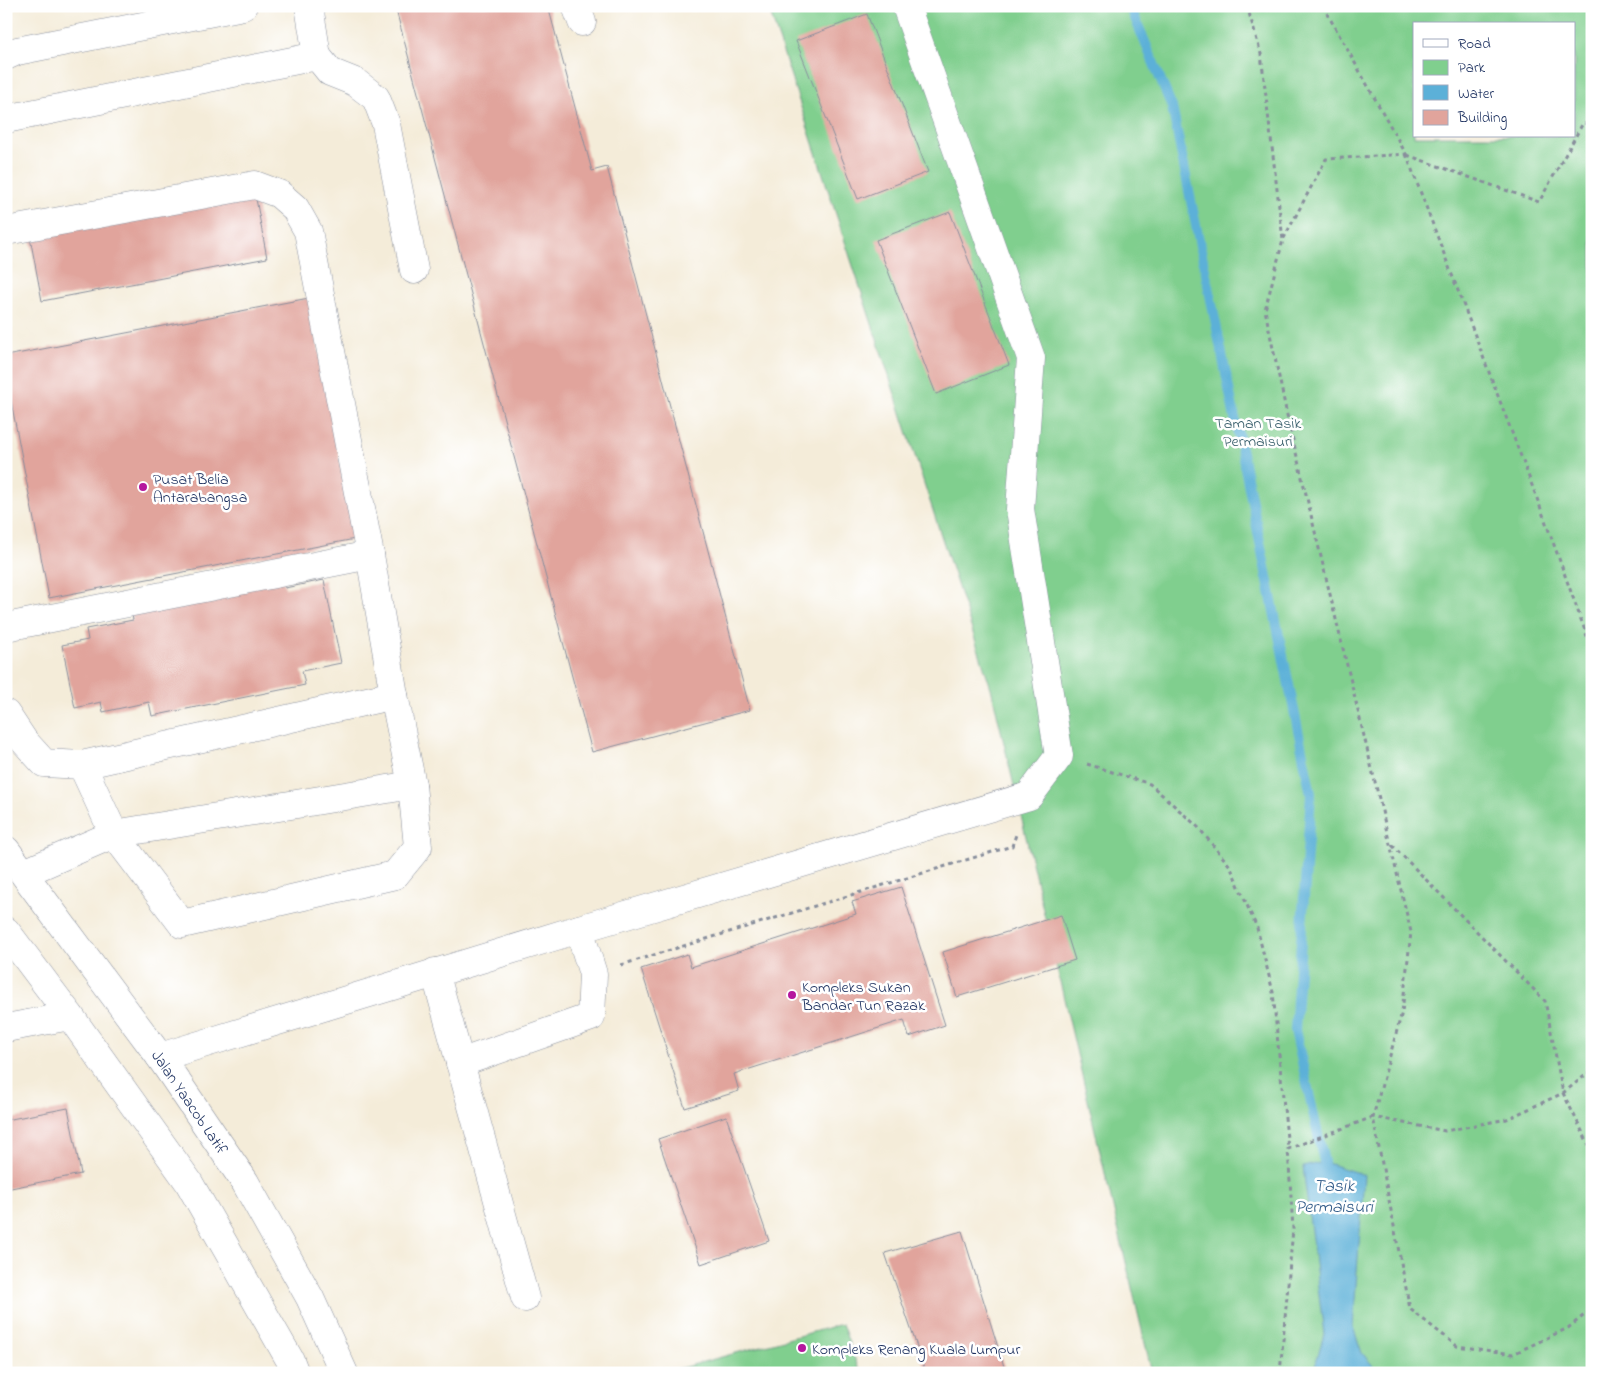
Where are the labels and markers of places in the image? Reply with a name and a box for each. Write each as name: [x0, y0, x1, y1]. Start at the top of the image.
place label: Pusat Belia Antarabangsa: [153, 468, 247, 510]
marker: Pusat Belia Antarabangsa: [137, 481, 149, 493]
place label: Kompleks Sukan Bandar Tun Razak: [801, 976, 926, 1018]
marker: Kompleks Sukan Bandar Tun Razak: [786, 989, 798, 1001]
place label: Kompleks Renang Kuala Lumpur: [812, 1338, 1020, 1362]
marker: Kompleks Renang Kuala Lumpur: [796, 1342, 808, 1354]

